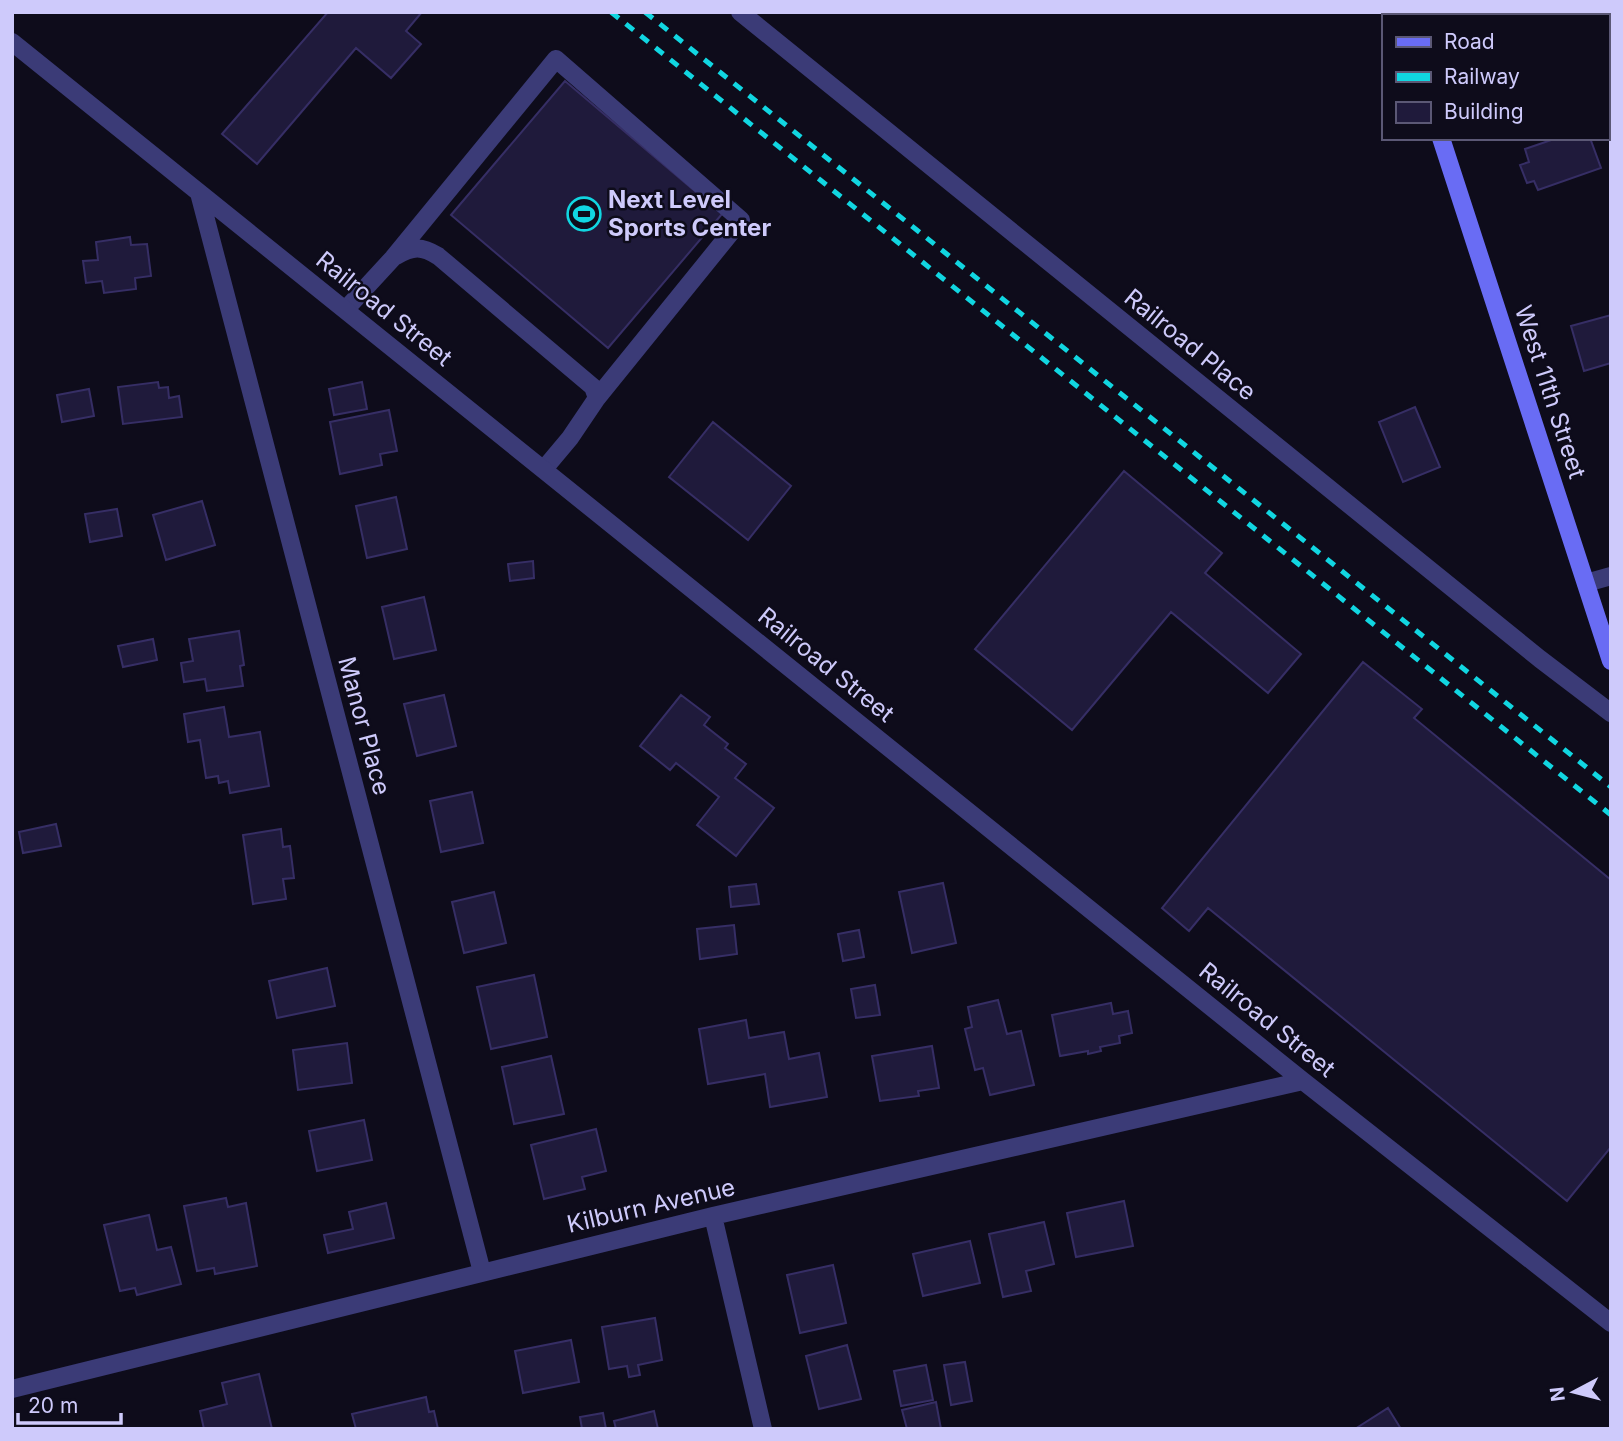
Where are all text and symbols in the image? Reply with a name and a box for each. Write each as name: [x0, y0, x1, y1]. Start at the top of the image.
legend: [1382, 14, 1609, 140]
text: Road: [1444, 29, 1495, 54]
text: Railway: [1444, 64, 1520, 89]
text: Building: [1444, 99, 1524, 124]
place label: Next Level Sports Center: [608, 185, 771, 242]
sports icon: Next Level Sports Center: [565, 195, 603, 233]
street label: Railroad Street: [311, 245, 458, 372]
street label: Railroad Place: [1119, 283, 1262, 407]
street label: West 11th Street: [1509, 302, 1592, 482]
street label: Railroad Street: [753, 601, 900, 728]
street label: Manor Place: [332, 654, 397, 798]
street label: Railroad Street: [1194, 956, 1341, 1083]
street label: Kilburn Avenue: [564, 1172, 738, 1239]
north arrow: [1539, 1357, 1609, 1427]
scale bar: [18, 1382, 121, 1426]
text: N: [1545, 1385, 1570, 1403]
text: 20 m: [28, 1393, 78, 1418]

